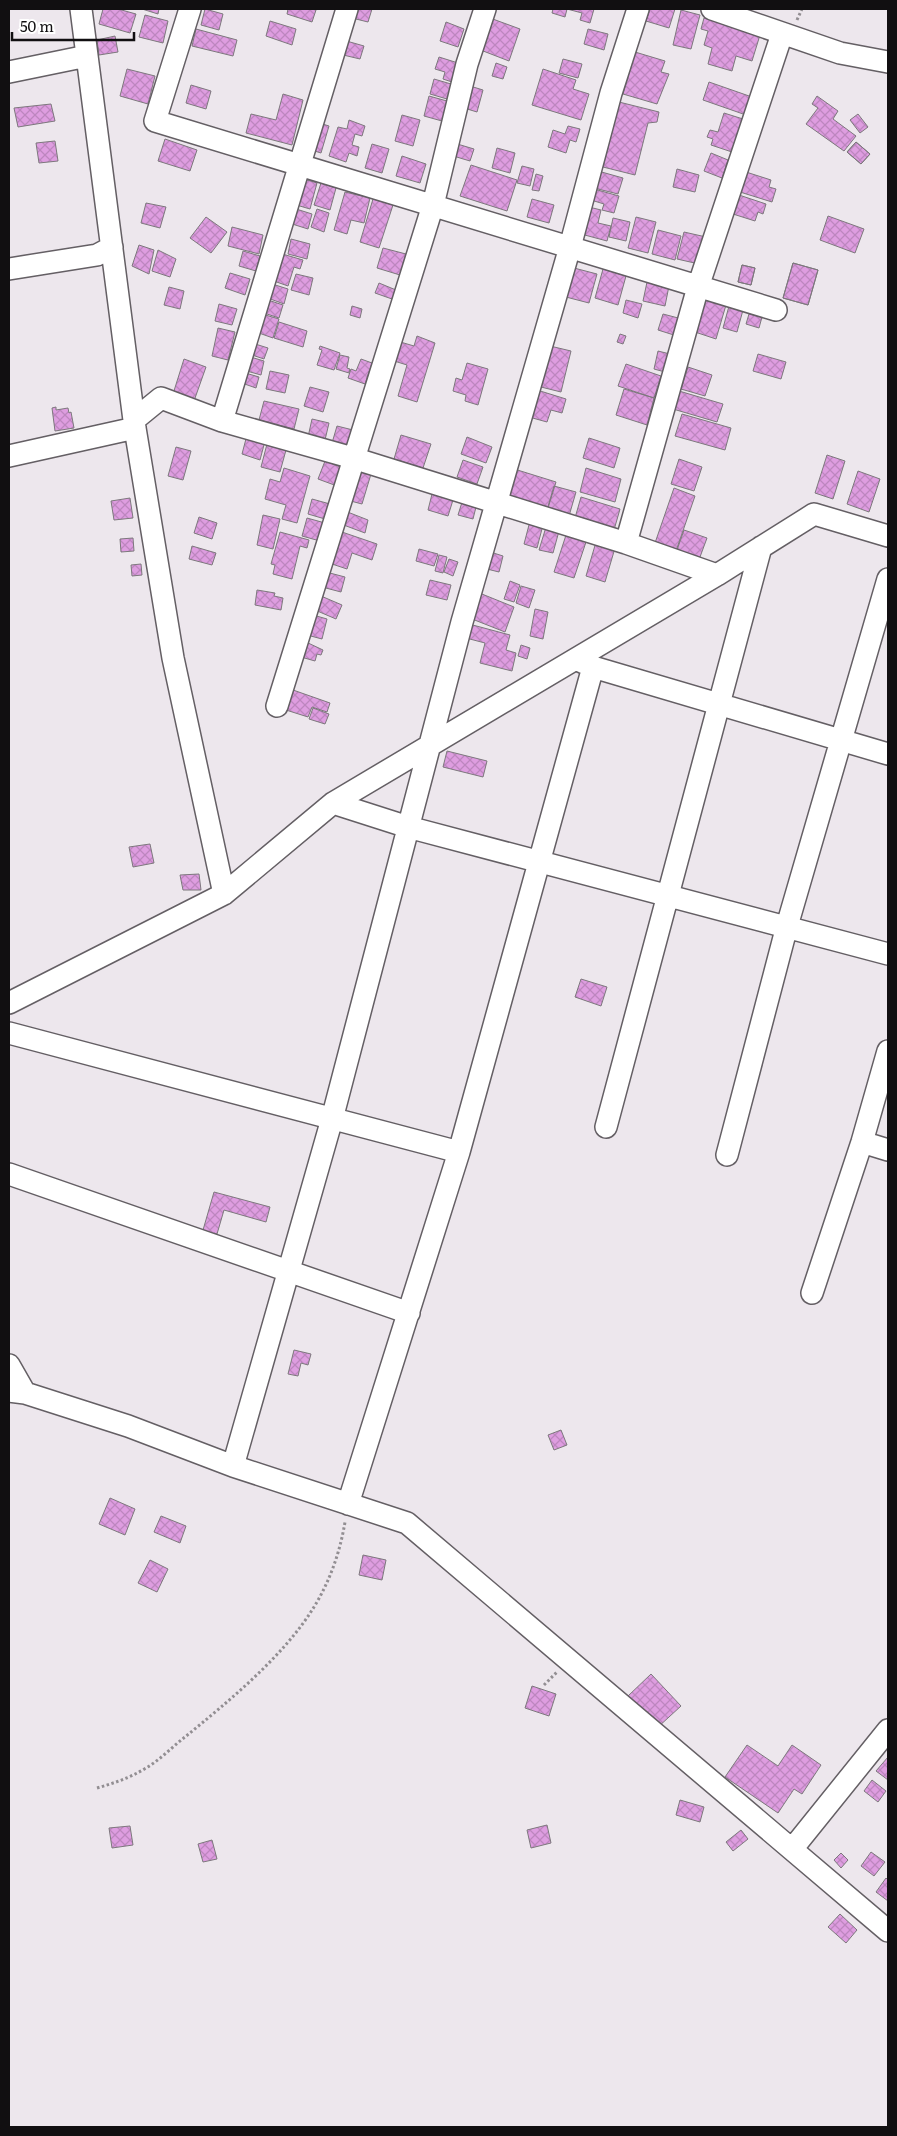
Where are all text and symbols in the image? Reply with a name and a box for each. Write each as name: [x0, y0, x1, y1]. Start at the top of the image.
scale bar: [12, 10, 135, 42]
text: 50 m: [20, 14, 54, 37]

